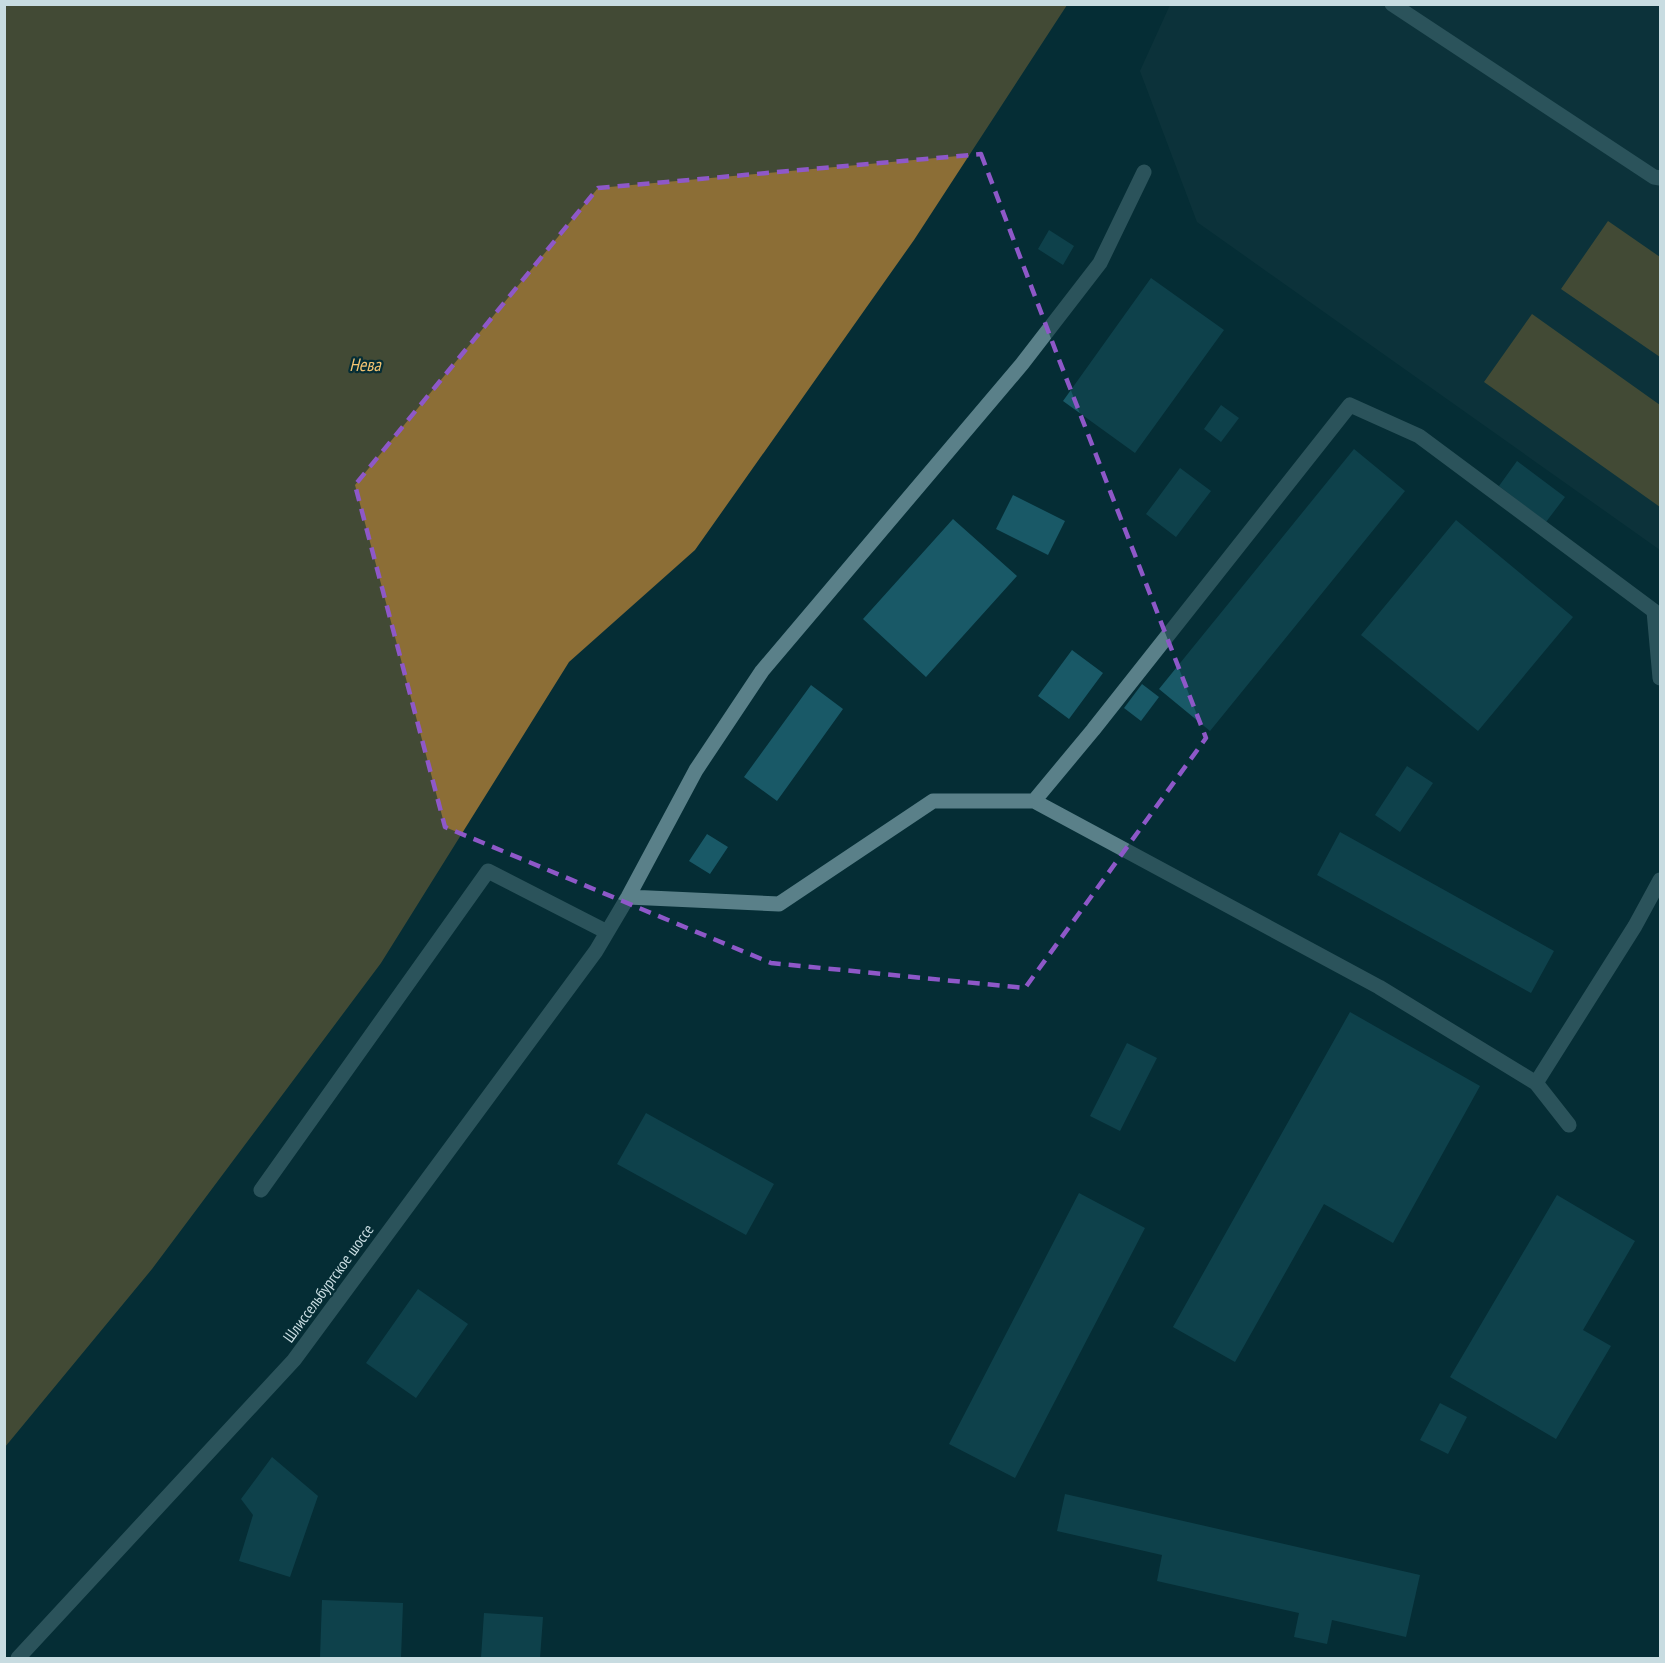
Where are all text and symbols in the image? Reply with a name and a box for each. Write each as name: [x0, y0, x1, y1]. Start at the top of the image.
water label: Нева: [349, 353, 382, 376]
street label: Шлиссельбургское шоссе: [278, 1220, 378, 1346]

